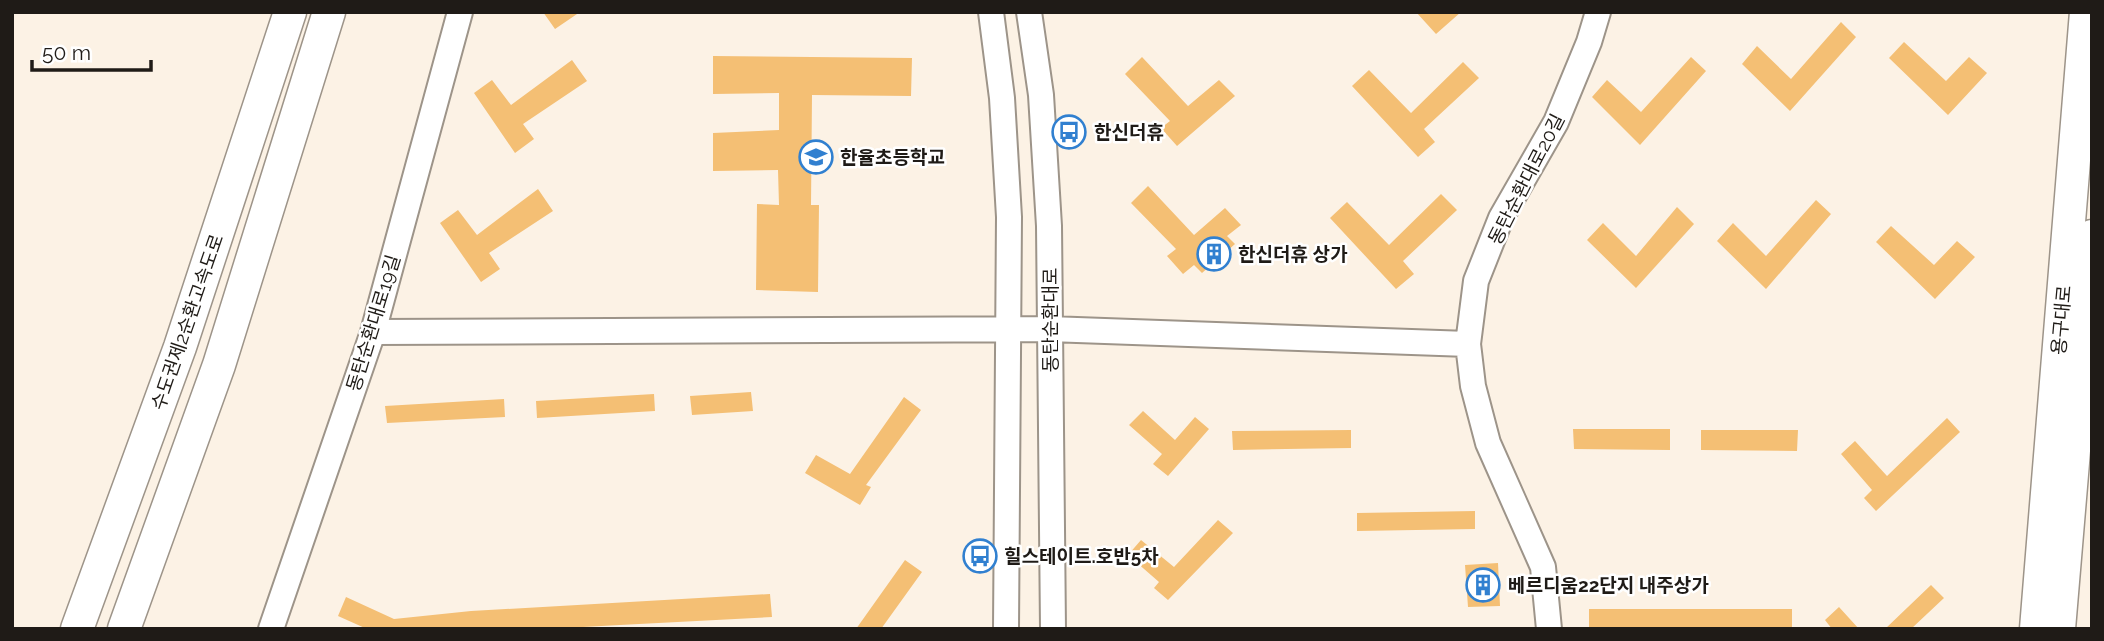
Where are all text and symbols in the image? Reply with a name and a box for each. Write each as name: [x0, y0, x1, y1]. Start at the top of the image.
scale bar: [32, 28, 150, 72]
text: 50 m: [42, 40, 91, 65]
street label: 동탄순환대로20길: [1484, 110, 1568, 248]
bus stop icon: 한신더휴: [1050, 113, 1088, 151]
place label: 한신더휴: [1094, 121, 1164, 143]
school or university icon: 한율초등학교: [797, 138, 835, 176]
place label: 한율초등학교: [840, 146, 945, 168]
street label: 수도권제2순환고속도로: [147, 231, 227, 413]
building icon: 한신더휴 상가: [1195, 235, 1233, 273]
place label: 한신더휴 상가: [1238, 243, 1348, 265]
street label: 동탄순환대로19길: [342, 252, 404, 394]
street label: 동탄순환대로: [1039, 268, 1061, 372]
street label: 용구대로: [2047, 284, 2075, 356]
bus stop icon: 힐스테이트.호반5차: [961, 537, 999, 575]
place label: 힐스테이트.호반5차: [1004, 545, 1159, 567]
building icon: 베르디움22단지 내주상가: [1464, 566, 1502, 604]
place label: 베르디움22단지 내주상가: [1508, 574, 1709, 596]

